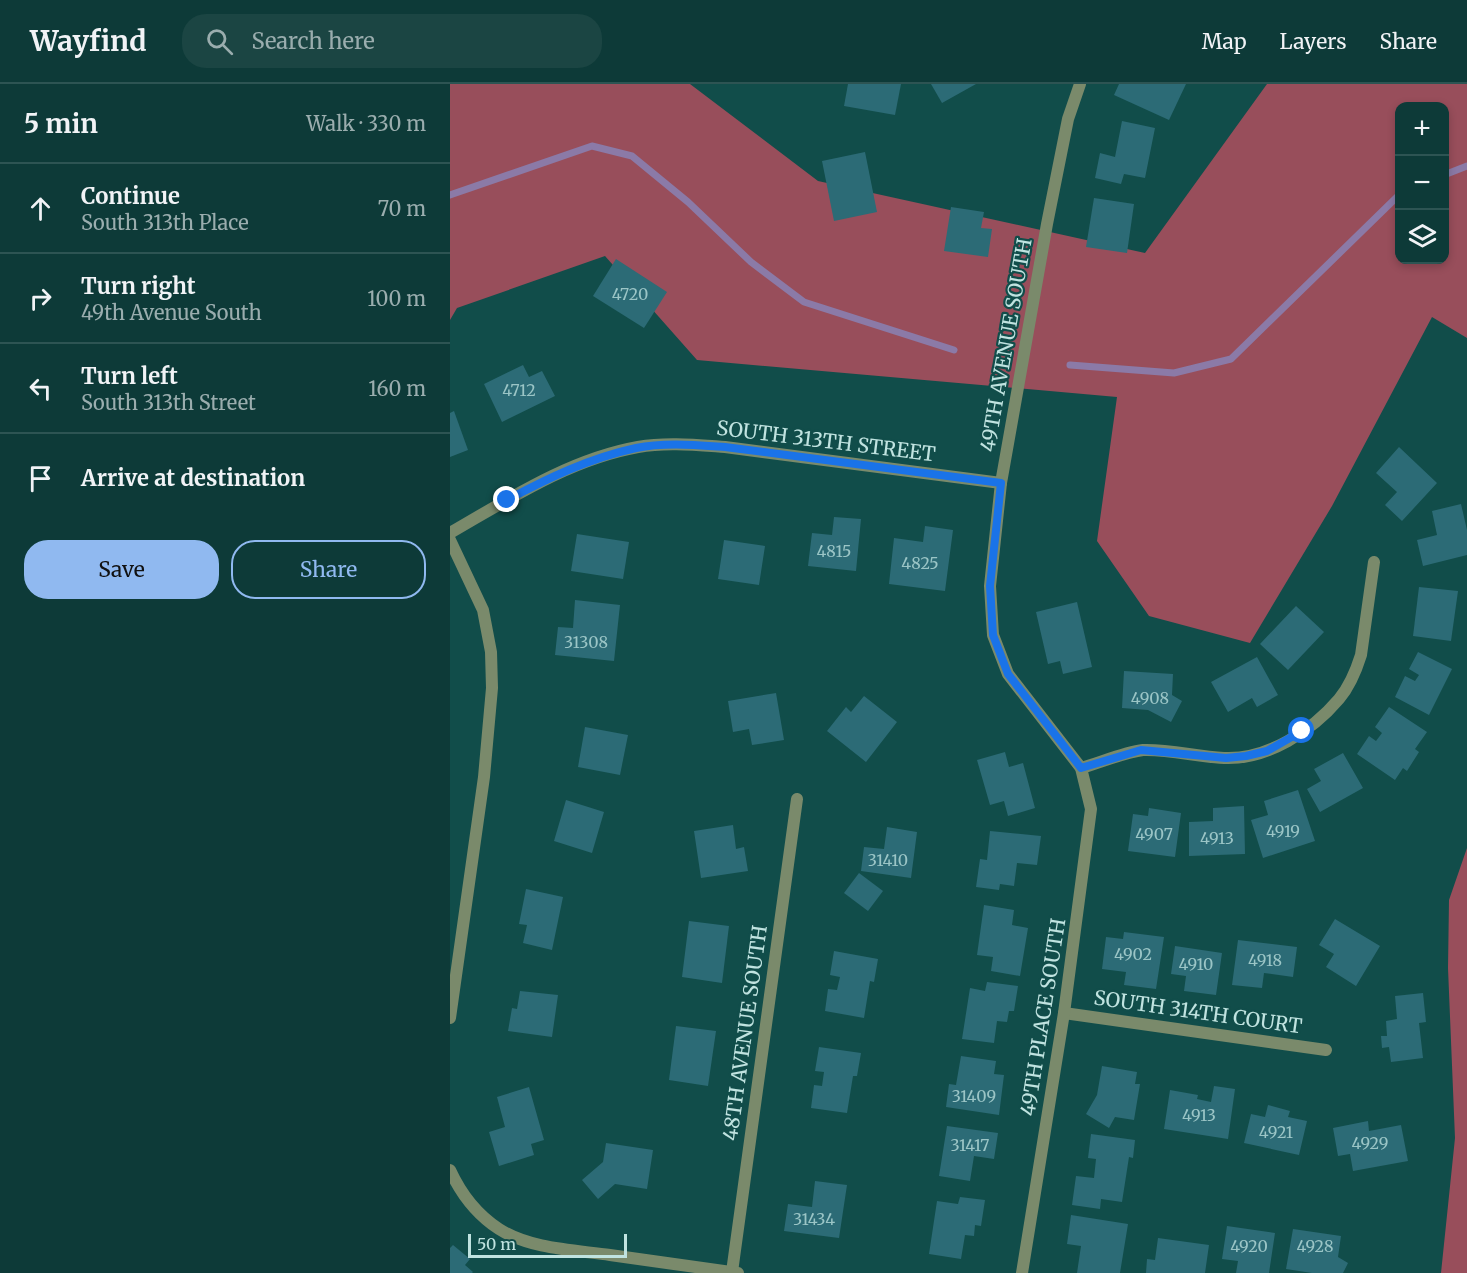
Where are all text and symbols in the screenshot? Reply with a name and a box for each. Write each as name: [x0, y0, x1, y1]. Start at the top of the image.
search box: [182, 14, 602, 68]
text: Wayfind: [30, 23, 146, 59]
icon: search: [203, 25, 236, 58]
text: Search here: [251, 27, 375, 55]
text: Map: [1202, 28, 1247, 55]
text: Layers: [1280, 28, 1347, 55]
text: Share: [1380, 28, 1437, 55]
map controls: [1395, 102, 1449, 264]
button: +: [1395, 102, 1449, 156]
text: 5 min: [24, 107, 98, 140]
text: Walk · 330 m: [306, 111, 426, 136]
button: −: [1395, 156, 1449, 210]
text: Continue: [81, 182, 180, 210]
icon: ahead: [24, 192, 57, 225]
text: 70 m: [378, 196, 426, 221]
text: South 313th Place: [81, 210, 249, 235]
button: layers: [1395, 210, 1449, 264]
street label: 49TH AVENUE SOUTH: [974, 236, 1037, 454]
text: Turn right: [81, 272, 195, 300]
icon: right: [24, 282, 57, 315]
house number: 4720: [612, 284, 648, 304]
text: 100 m: [367, 286, 426, 311]
text: 49th Avenue South: [81, 300, 262, 325]
text: Turn left: [81, 362, 178, 390]
icon: left: [24, 372, 57, 405]
text: 160 m: [368, 376, 426, 401]
house number: 4712: [502, 380, 536, 400]
text: South 313th Street: [81, 390, 256, 415]
street label: SOUTH 313TH STREET: [715, 415, 937, 466]
icon: arrive: [24, 462, 57, 495]
text: Arrive at destination: [81, 464, 305, 492]
route end: [493, 486, 519, 512]
button: Save: [24, 540, 219, 599]
button: Share: [231, 540, 426, 599]
house number: 4815: [817, 541, 851, 561]
house number: 4825: [901, 553, 939, 573]
house number: 31308: [564, 632, 608, 652]
house number: 4908: [1131, 688, 1169, 708]
route start: [1288, 717, 1314, 743]
house number: 4919: [1266, 821, 1300, 841]
house number: 4907: [1135, 824, 1173, 844]
house number: 4913: [1200, 828, 1234, 848]
house number: 31410: [868, 850, 908, 870]
street label: 49TH PLACE SOUTH: [1015, 916, 1070, 1117]
street label: 48TH AVENUE SOUTH: [717, 924, 772, 1142]
house number: 4902: [1114, 944, 1152, 964]
house number: 4918: [1248, 950, 1282, 970]
house number: 4910: [1179, 954, 1213, 974]
street label: SOUTH 314TH COURT: [1092, 985, 1304, 1039]
house number: 31409: [952, 1086, 996, 1106]
house number: 4913: [1182, 1105, 1216, 1125]
house number: 4921: [1259, 1122, 1293, 1142]
house number: 4929: [1352, 1133, 1388, 1153]
house number: 31417: [951, 1135, 989, 1155]
house number: 31434: [793, 1209, 835, 1229]
scale bar: [468, 1231, 627, 1258]
text: 50 m: [477, 1234, 516, 1254]
house number: 4920: [1230, 1236, 1268, 1256]
house number: 4928: [1297, 1236, 1333, 1256]

